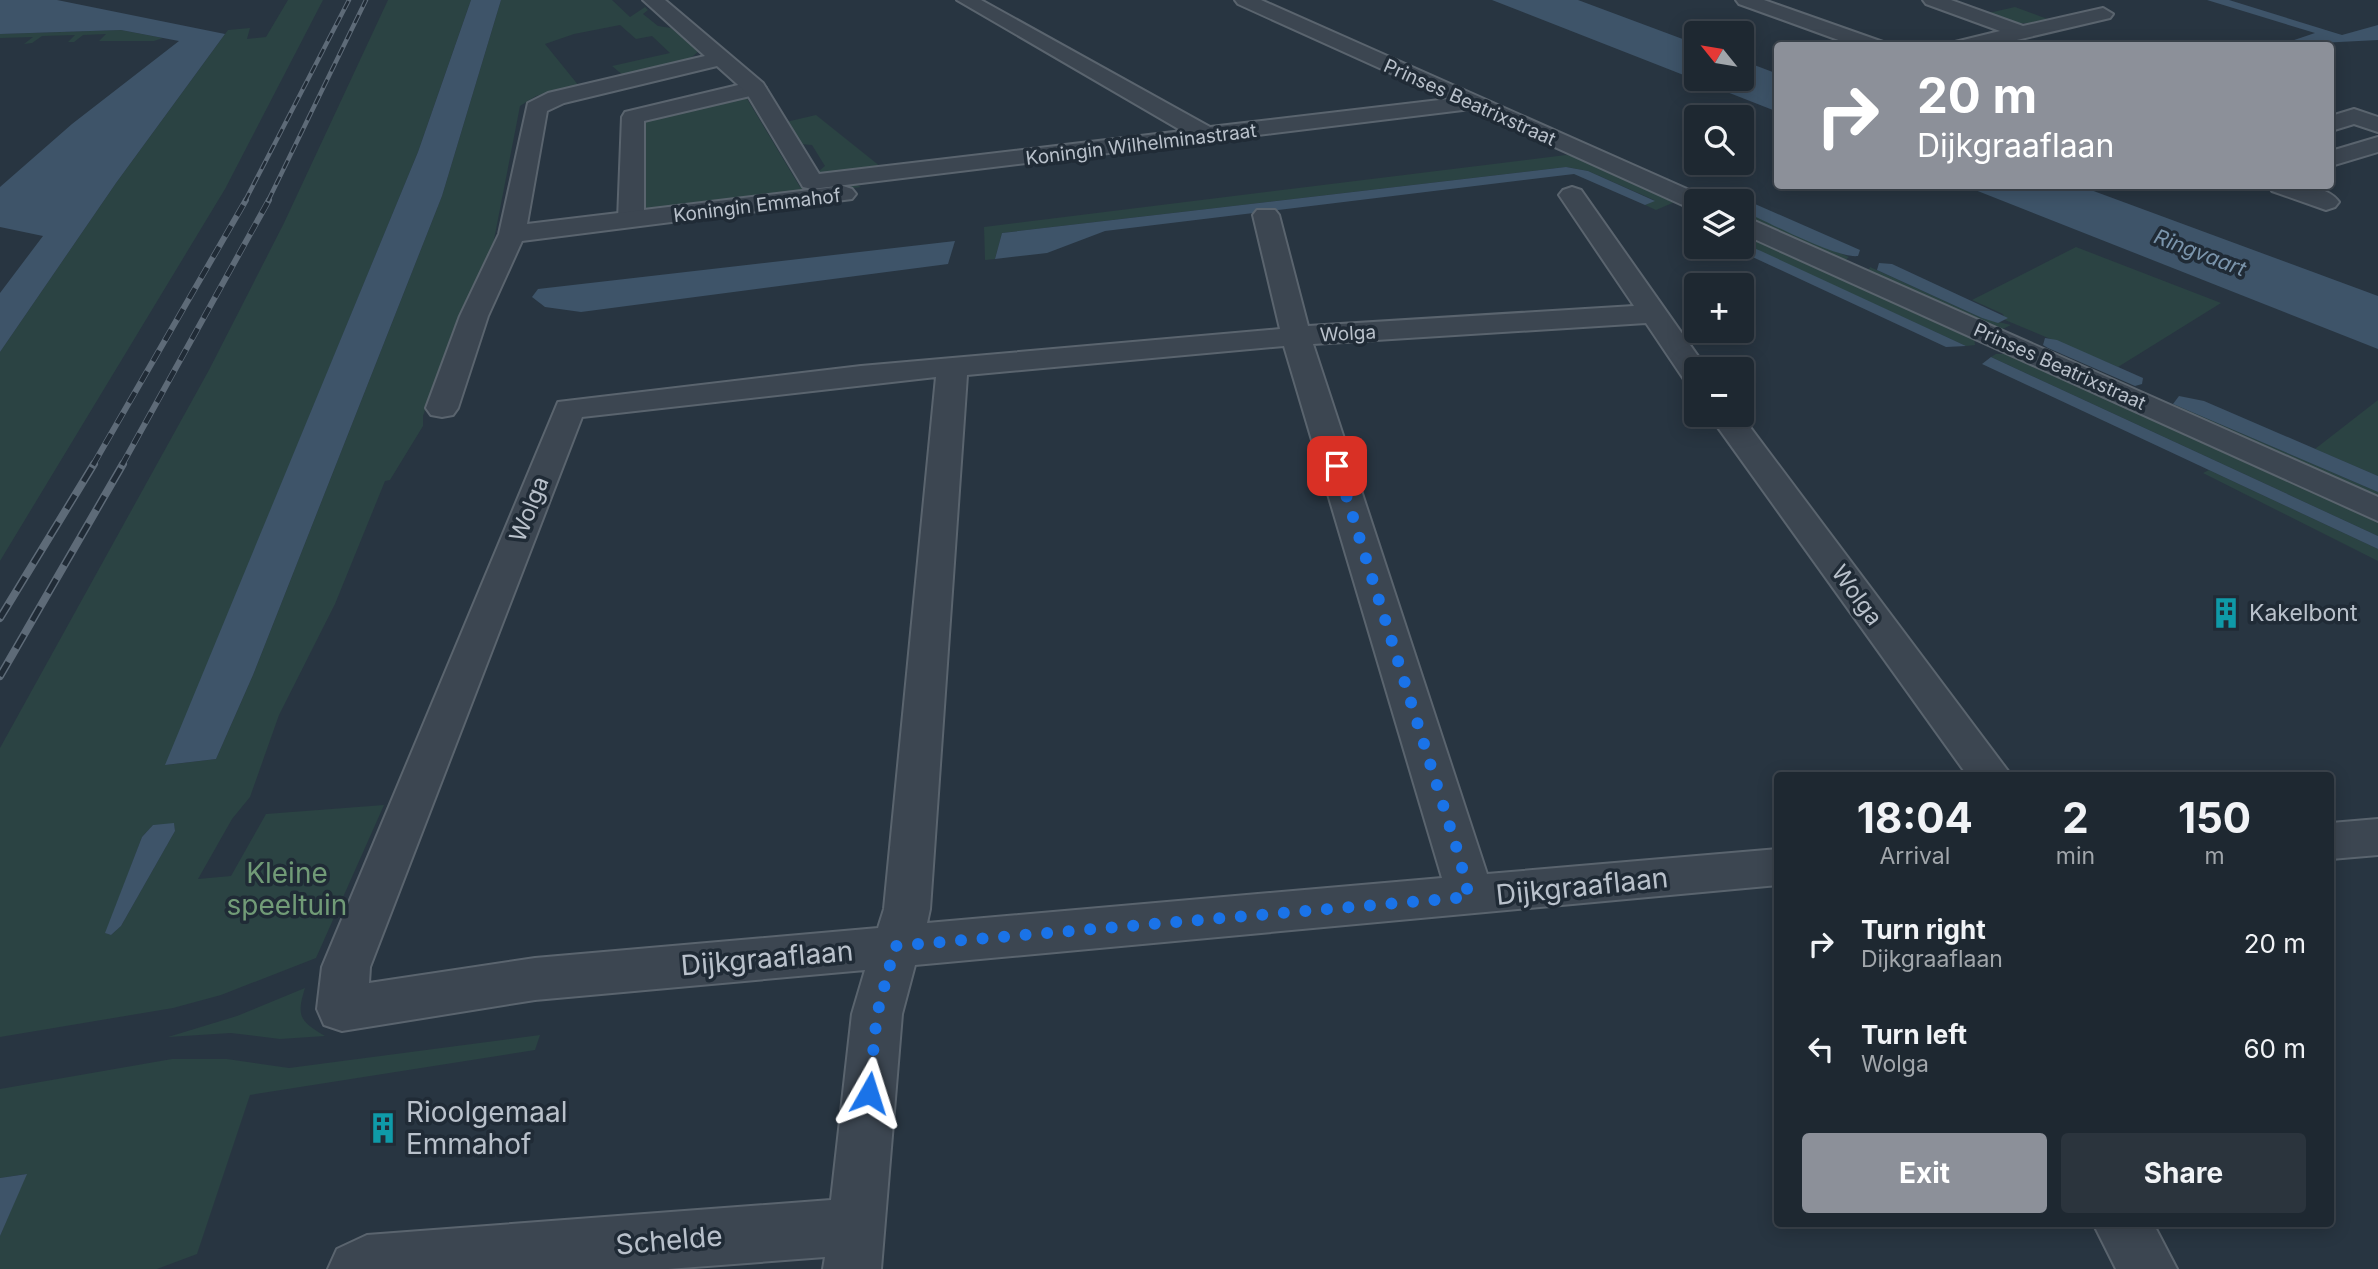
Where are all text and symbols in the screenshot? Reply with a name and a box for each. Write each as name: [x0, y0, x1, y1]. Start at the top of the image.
north arrow: [1684, 21, 1754, 91]
map controls: [1684, 21, 1754, 427]
street label: Prinses Beatrixstraat: [1380, 54, 1559, 151]
text: 20 m: [1917, 66, 2037, 125]
icon: right: [1802, 70, 1893, 161]
button: search: [1684, 105, 1754, 175]
street label: Koningin Wilhelminastraat: [1024, 119, 1258, 170]
text: Dijkgraaflaan: [1917, 126, 2114, 165]
street label: Koningin Emmahof: [672, 184, 842, 227]
button: layers: [1684, 189, 1754, 259]
water label: Ringvaart: [2151, 224, 2251, 282]
button: +: [1684, 273, 1754, 343]
street label: Prinses Beatrixstraat: [1970, 318, 2149, 415]
street label: Wolga: [1319, 321, 1377, 346]
button: −: [1684, 357, 1754, 427]
pin: [1307, 436, 1367, 496]
icon: arrive: [1318, 447, 1356, 485]
street label: Wolga: [503, 472, 555, 546]
street label: Wolga: [1826, 559, 1888, 631]
building icon: Kakelbont: [2209, 596, 2243, 630]
place label: Kakelbont: [2249, 599, 2358, 627]
text: 18:04: [1857, 792, 1973, 843]
text: 2: [2062, 792, 2089, 843]
text: 150: [2178, 792, 2251, 843]
text: Arrival: [1880, 842, 1950, 870]
text: min: [2056, 842, 2095, 870]
text: m: [2204, 842, 2225, 870]
park label: Kleine speeltuin: [227, 856, 347, 922]
street label: Dijkgraaflaan: [1494, 860, 1670, 912]
text: Turn right: [1861, 914, 1986, 945]
icon: right: [1802, 925, 1840, 963]
text: 20 m: [2244, 928, 2306, 959]
street label: Dijkgraaflaan: [679, 934, 855, 982]
text: Dijkgraaflaan: [1861, 945, 2003, 973]
text: Turn left: [1861, 1019, 1967, 1050]
icon: left: [1802, 1030, 1840, 1068]
text: 60 m: [2243, 1033, 2306, 1064]
text: Wolga: [1861, 1050, 1929, 1078]
position arrow: [832, 1056, 906, 1130]
place label: Rioolgemaal Emmahof: [406, 1095, 567, 1161]
building icon: Rioolgemaal Emmahof: [366, 1111, 400, 1145]
button: Exit: [1802, 1133, 2047, 1213]
button: Share: [2061, 1133, 2306, 1213]
street label: Schelde: [614, 1218, 724, 1262]

